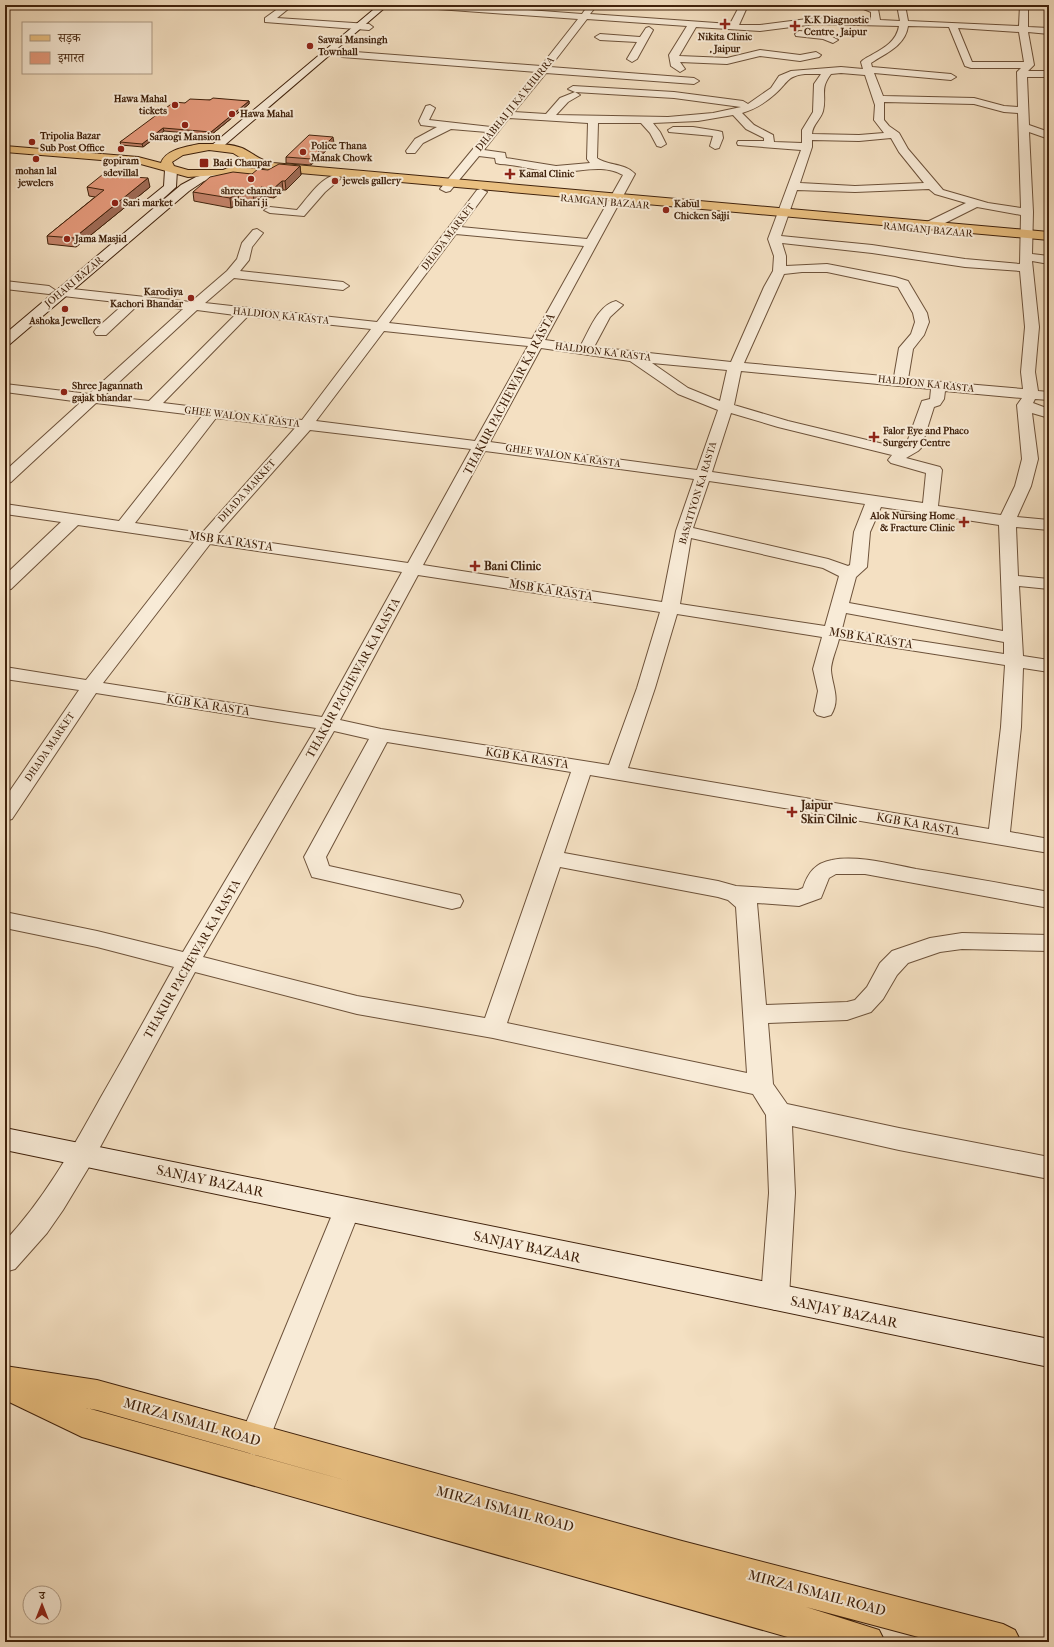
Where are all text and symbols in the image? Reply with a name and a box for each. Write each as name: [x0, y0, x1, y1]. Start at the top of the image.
place label: K.K Diagnostic Centre , Jaipur: [804, 14, 869, 38]
marker: Nikita Clinic , Jaipur: [719, 18, 731, 30]
marker: K.K Diagnostic Centre , Jaipur: [789, 20, 801, 32]
legend: [22, 22, 152, 74]
text: सड़क: [57, 31, 82, 45]
place label: Nikita Clinic , Jaipur: [698, 31, 753, 55]
place label: Sawai Mansingh Townhall: [317, 34, 388, 58]
marker: Sawai Mansingh Townhall: [305, 41, 315, 51]
text: इमारत: [57, 51, 85, 65]
street label: DHABHAI JI KA KHURRA: [473, 54, 557, 154]
place label: Hawa Mahal tickets: [114, 93, 167, 117]
marker: Hawa Mahal tickets: [170, 100, 180, 110]
place label: Hawa Mahal: [240, 108, 293, 120]
marker: Hawa Mahal: [227, 109, 237, 119]
marker: Saraogi Mansion: [180, 120, 190, 130]
place label: Tripolia Bazar Sub Post Office: [39, 130, 104, 154]
place label: Saraogi Mansion: [149, 131, 221, 143]
marker: Tripolia Bazar Sub Post Office: [27, 137, 37, 147]
place label: Police Thana Manak Chowk: [310, 140, 373, 164]
marker: gopiram sdevillal: [116, 144, 126, 154]
marker: Police Thana Manak Chowk: [298, 147, 308, 157]
marker: mohan lal jewelers: [31, 154, 41, 164]
place label: gopiram sdevillal: [103, 155, 140, 179]
marker: Badi Chaupar: [198, 157, 210, 169]
place label: Badi Chaupar: [213, 157, 272, 169]
place label: mohan lal jewelers: [14, 165, 57, 189]
marker: Kamal Clinic: [504, 168, 516, 180]
place label: Kamal Clinic: [519, 168, 575, 180]
marker: shree chandra bihari ji: [246, 174, 256, 184]
place label: jewels gallery: [341, 175, 402, 187]
marker: jewels gallery: [330, 176, 340, 186]
place label: shree chandra bihari ji: [221, 185, 281, 209]
street label: RAMGANJ BAZAAR: [560, 192, 651, 212]
place label: Sari market: [123, 197, 173, 209]
marker: Sari market: [110, 198, 120, 208]
place label: Kabul Chicken Sajji: [674, 198, 730, 222]
street label: DHADA MARKET: [419, 201, 477, 273]
marker: Kabul Chicken Sajji: [661, 205, 671, 215]
street label: RAMGANJ BAZAAR: [883, 220, 974, 240]
place label: Jama Masjid: [74, 233, 127, 245]
marker: Jama Masjid: [62, 234, 72, 244]
street label: JOHARI BAZAR: [42, 254, 106, 311]
place label: Karodiya Kachori Bhandar: [110, 286, 184, 310]
marker: Karodiya Kachori Bhandar: [186, 293, 196, 303]
marker: Ashoka Jewellers: [60, 304, 70, 314]
street label: HALDION KA RASTA: [232, 305, 330, 327]
street label: THAKUR PACHEWAR KA RASTA: [460, 311, 558, 477]
place label: Ashoka Jewellers: [28, 315, 101, 327]
street label: HALDION KA RASTA: [554, 340, 652, 364]
street label: HALDION KA RASTA: [877, 373, 975, 395]
place label: Shree Jagannath gajak bhandar: [72, 380, 143, 404]
marker: Shree Jagannath gajak bhandar: [59, 387, 69, 397]
street label: GHEE WALON KA RASTA: [184, 404, 301, 430]
place label: Falor Eye and Phaco Surgery Centre: [882, 425, 969, 449]
marker: Falor Eye and Phaco Surgery Centre: [868, 431, 880, 443]
street label: BASATIYON KA RASTA: [677, 440, 720, 546]
street label: GHEE WALON KA RASTA: [505, 442, 622, 470]
street label: DHADA MARKET: [215, 457, 279, 525]
place label: Alok Nursing Home & Fracture Clinic: [869, 510, 956, 534]
marker: Alok Nursing Home & Fracture Clinic: [958, 516, 970, 528]
street label: MSB KA RASTA: [188, 528, 274, 554]
place label: Bani Clinic: [484, 559, 542, 573]
marker: Bani Clinic: [469, 560, 481, 572]
street label: MSB KA RASTA: [508, 576, 594, 604]
street label: THAKUR PACHEWAR KA RASTA: [303, 595, 403, 761]
street label: MSB KA RASTA: [828, 624, 914, 652]
street label: KGB KA RASTA: [165, 691, 251, 719]
street label: DHADA MARKET: [22, 710, 78, 784]
street label: KGB KA RASTA: [484, 744, 570, 772]
place label: Jaipur Skin Cilnic: [799, 798, 858, 826]
marker: Jaipur Skin Cilnic: [786, 806, 798, 818]
street label: KGB KA RASTA: [875, 810, 961, 838]
street label: THAKUR PACHEWAR KA RASTA: [141, 877, 243, 1041]
street label: SANJAY BAZAAR: [155, 1161, 266, 1201]
street label: SANJAY BAZAAR: [472, 1227, 583, 1267]
street label: SANJAY BAZAAR: [789, 1292, 900, 1332]
street label: MIRZA ISMAIL ROAD: [122, 1394, 263, 1450]
street label: MIRZA ISMAIL ROAD: [434, 1482, 576, 1536]
street label: MIRZA ISMAIL ROAD: [746, 1566, 888, 1620]
north arrow: [22, 1585, 62, 1625]
text: उ: [38, 1589, 46, 1602]

